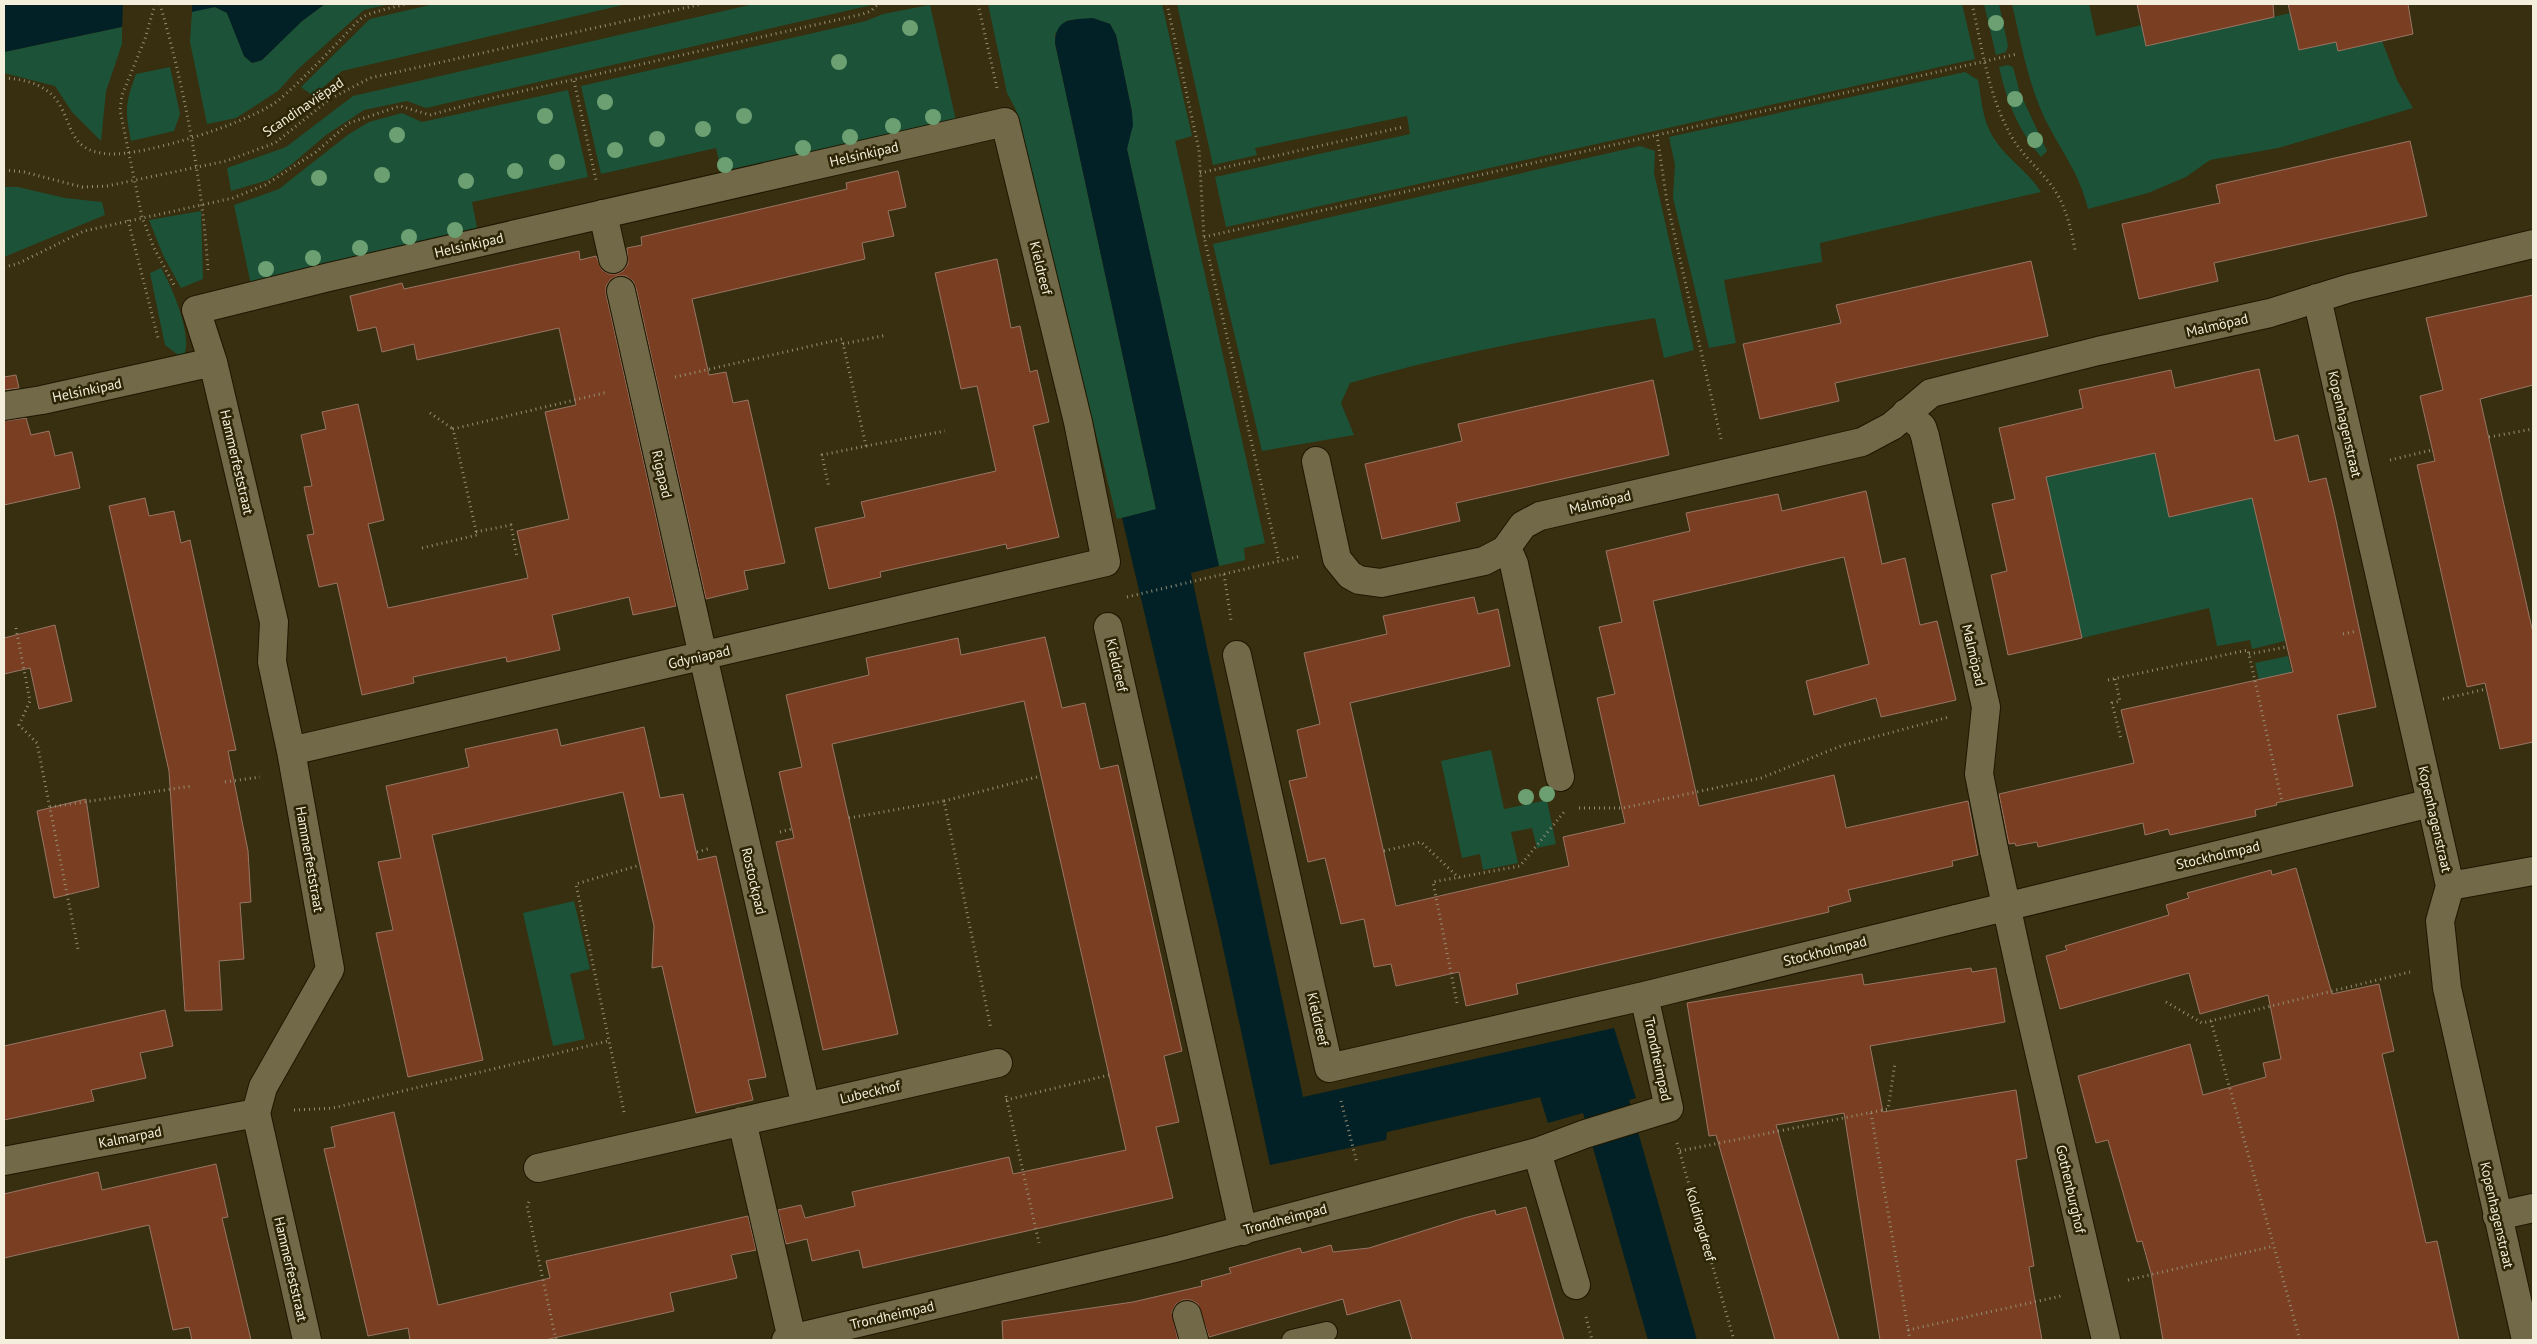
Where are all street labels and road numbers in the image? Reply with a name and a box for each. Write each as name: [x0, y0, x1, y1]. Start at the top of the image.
street label: Scandinaviëpad: [259, 73, 347, 141]
street label: Helsinkipad: [828, 137, 900, 171]
street label: Helsinkipad: [433, 228, 505, 262]
street label: Kieldreef: [1026, 239, 1056, 297]
street label: Malmöpad: [2184, 309, 2250, 341]
street label: Kopenhagenstraat: [2324, 369, 2366, 479]
street label: Helsinkipad: [51, 374, 123, 406]
street label: Hammerfeststraat: [216, 408, 258, 516]
street label: Rigapad: [648, 448, 676, 500]
street label: Malmöpad: [1567, 486, 1633, 518]
street label: Malmöpad: [1958, 622, 1990, 688]
street label: Kieldreef: [1102, 637, 1132, 694]
street label: Gdyniapad: [666, 641, 732, 673]
street label: Kopenhagenstraat: [2414, 764, 2456, 874]
street label: Hammerfeststraat: [292, 805, 328, 914]
street label: Stockholmpad: [2174, 837, 2262, 873]
street label: Rostockpad: [738, 846, 770, 916]
street label: Stockholmpad: [1781, 932, 1869, 970]
street label: Kieldreef: [1303, 991, 1333, 1048]
street label: Trondheimpad: [1640, 1015, 1676, 1103]
street label: Lubeckhof: [838, 1076, 903, 1108]
street label: Kalmarpad: [97, 1122, 163, 1152]
street label: Gothenburghof: [2052, 1143, 2090, 1235]
street label: Kopenhagenstraat: [2476, 1160, 2518, 1270]
street label: Koldingdreef: [1682, 1185, 1720, 1264]
street label: Trondheimpad: [1241, 1199, 1329, 1239]
street label: Hammerfeststraat: [270, 1215, 312, 1323]
street label: Trondheimpad: [848, 1297, 936, 1333]

